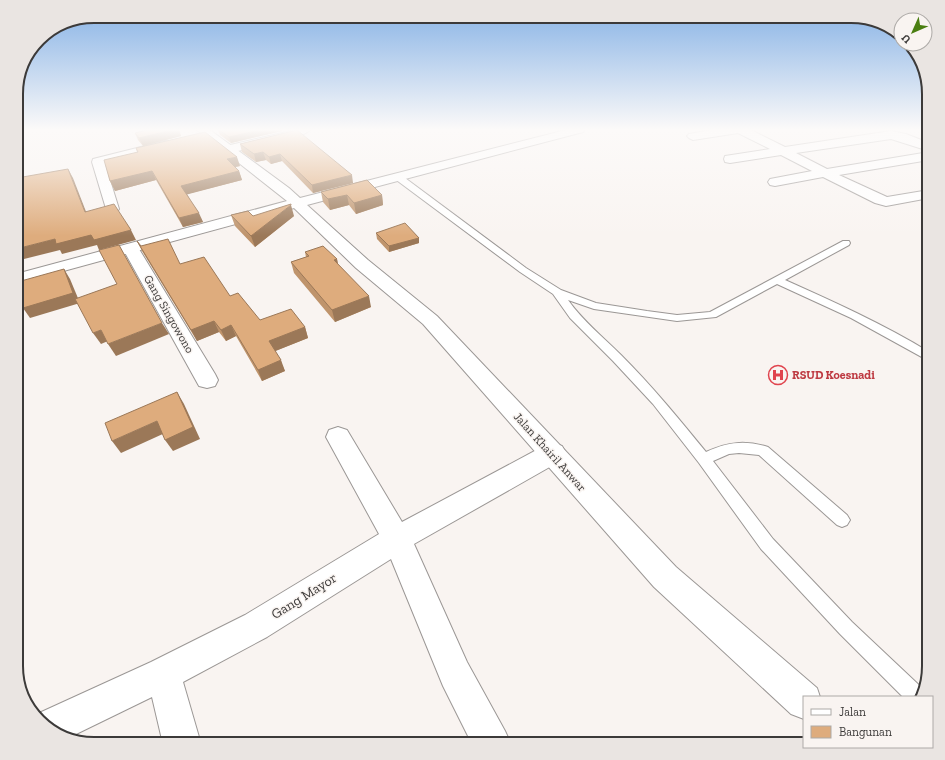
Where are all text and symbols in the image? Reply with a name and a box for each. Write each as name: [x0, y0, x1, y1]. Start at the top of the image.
north arrow: [893, 12, 933, 52]
text: U: [899, 31, 914, 46]
street label: Gang Singowono: [141, 272, 197, 356]
hospital icon: RSUD Koesnadi: [767, 364, 789, 386]
place label: RSUD Koesnadi: [792, 368, 875, 382]
street label: Jalan Khairil Anwar: [511, 410, 589, 494]
street label: Gang Mayor: [268, 569, 340, 623]
legend: [803, 696, 933, 748]
text: Jalan: [839, 705, 866, 719]
text: Bangunan: [839, 725, 892, 739]

